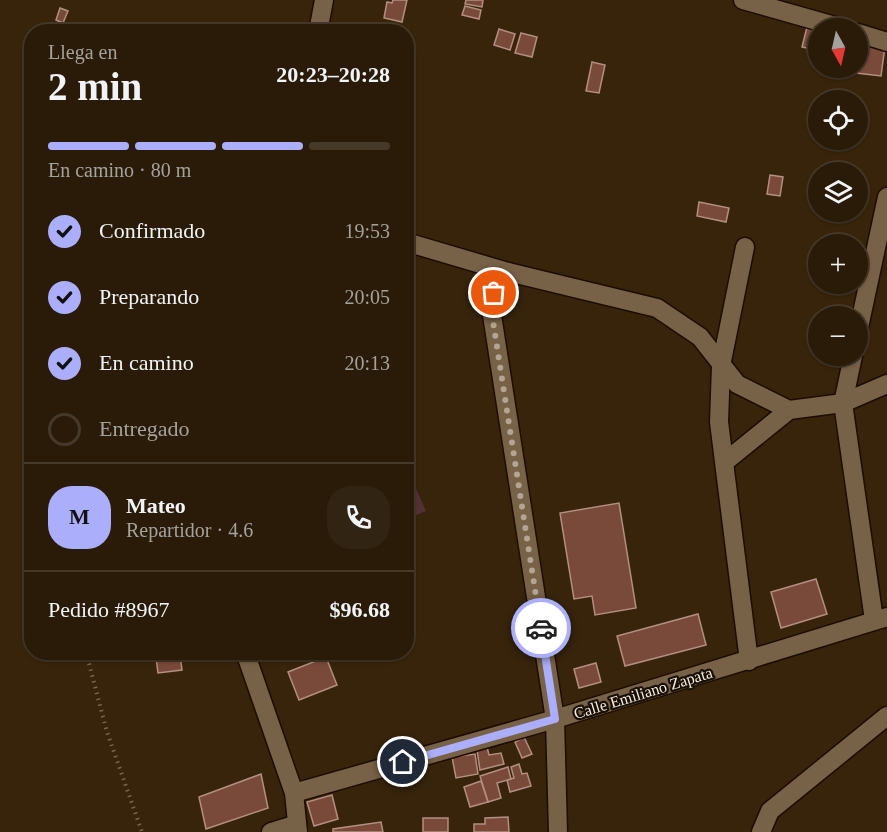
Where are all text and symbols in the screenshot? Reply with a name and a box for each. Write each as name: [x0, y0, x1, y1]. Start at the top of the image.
north arrow: [808, 18, 868, 78]
map controls: [808, 18, 868, 366]
text: Llega en: [48, 41, 117, 63]
text: 20:23–20:28: [276, 62, 390, 87]
text: 2 min: [48, 65, 142, 108]
button: locate: [808, 90, 868, 150]
text: En camino · 80 m: [48, 159, 191, 181]
button: layers: [808, 162, 868, 222]
icon: check: [48, 215, 81, 248]
text: Confirmado: [99, 218, 205, 243]
text: 19:53: [344, 220, 390, 242]
button: +: [808, 234, 868, 294]
pin: [468, 267, 519, 318]
icon: bag: [477, 276, 510, 309]
icon: check: [48, 281, 81, 314]
text: Preparando: [99, 284, 199, 309]
text: 20:05: [344, 286, 390, 308]
button: −: [808, 306, 868, 366]
icon: check: [48, 347, 81, 380]
text: En camino: [99, 350, 194, 375]
text: 20:13: [344, 352, 390, 374]
text: Entregado: [99, 416, 189, 441]
button: phone: [327, 486, 390, 549]
text: Mateo: [126, 493, 186, 518]
text: M: [69, 504, 90, 529]
text: Repartidor · 4.6: [126, 519, 253, 541]
text: Pedido #8967: [48, 597, 170, 622]
text: $96.68: [330, 597, 390, 622]
courier: [511, 598, 571, 658]
icon: car: [525, 612, 558, 645]
street label: Calle Emiliano Zapata: [572, 664, 715, 723]
pin: [377, 736, 428, 787]
icon: home: [386, 745, 419, 778]

